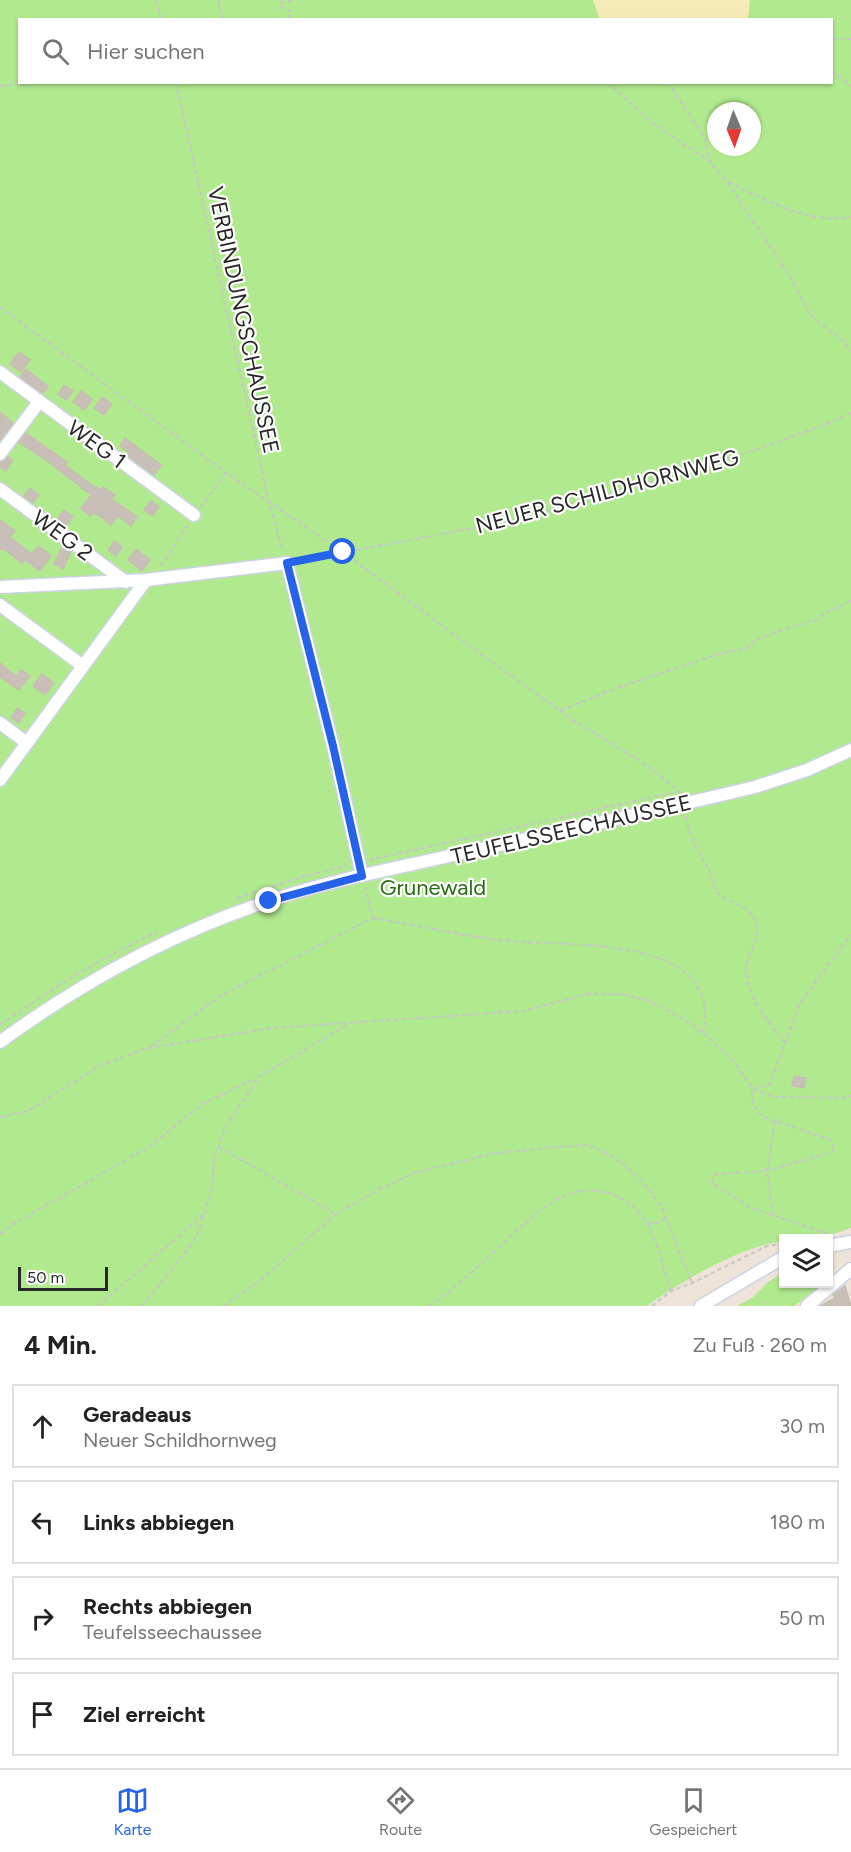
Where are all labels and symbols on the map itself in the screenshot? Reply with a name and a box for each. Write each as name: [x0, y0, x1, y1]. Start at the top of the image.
north arrow: [707, 102, 761, 156]
street label: VERBINDUNGSCHAUSSEE: [202, 184, 285, 456]
street label: WEG 1: [62, 414, 131, 475]
street label: NEUER SCHILDHORNWEG: [472, 443, 742, 540]
street label: WEG 2: [27, 504, 98, 566]
route start: [329, 538, 355, 564]
street label: TEUFELSSEECHAUSSEE: [448, 789, 694, 870]
park label: Grunewald: [380, 874, 486, 901]
route end: [255, 887, 281, 913]
scale bar: [18, 1264, 108, 1292]

